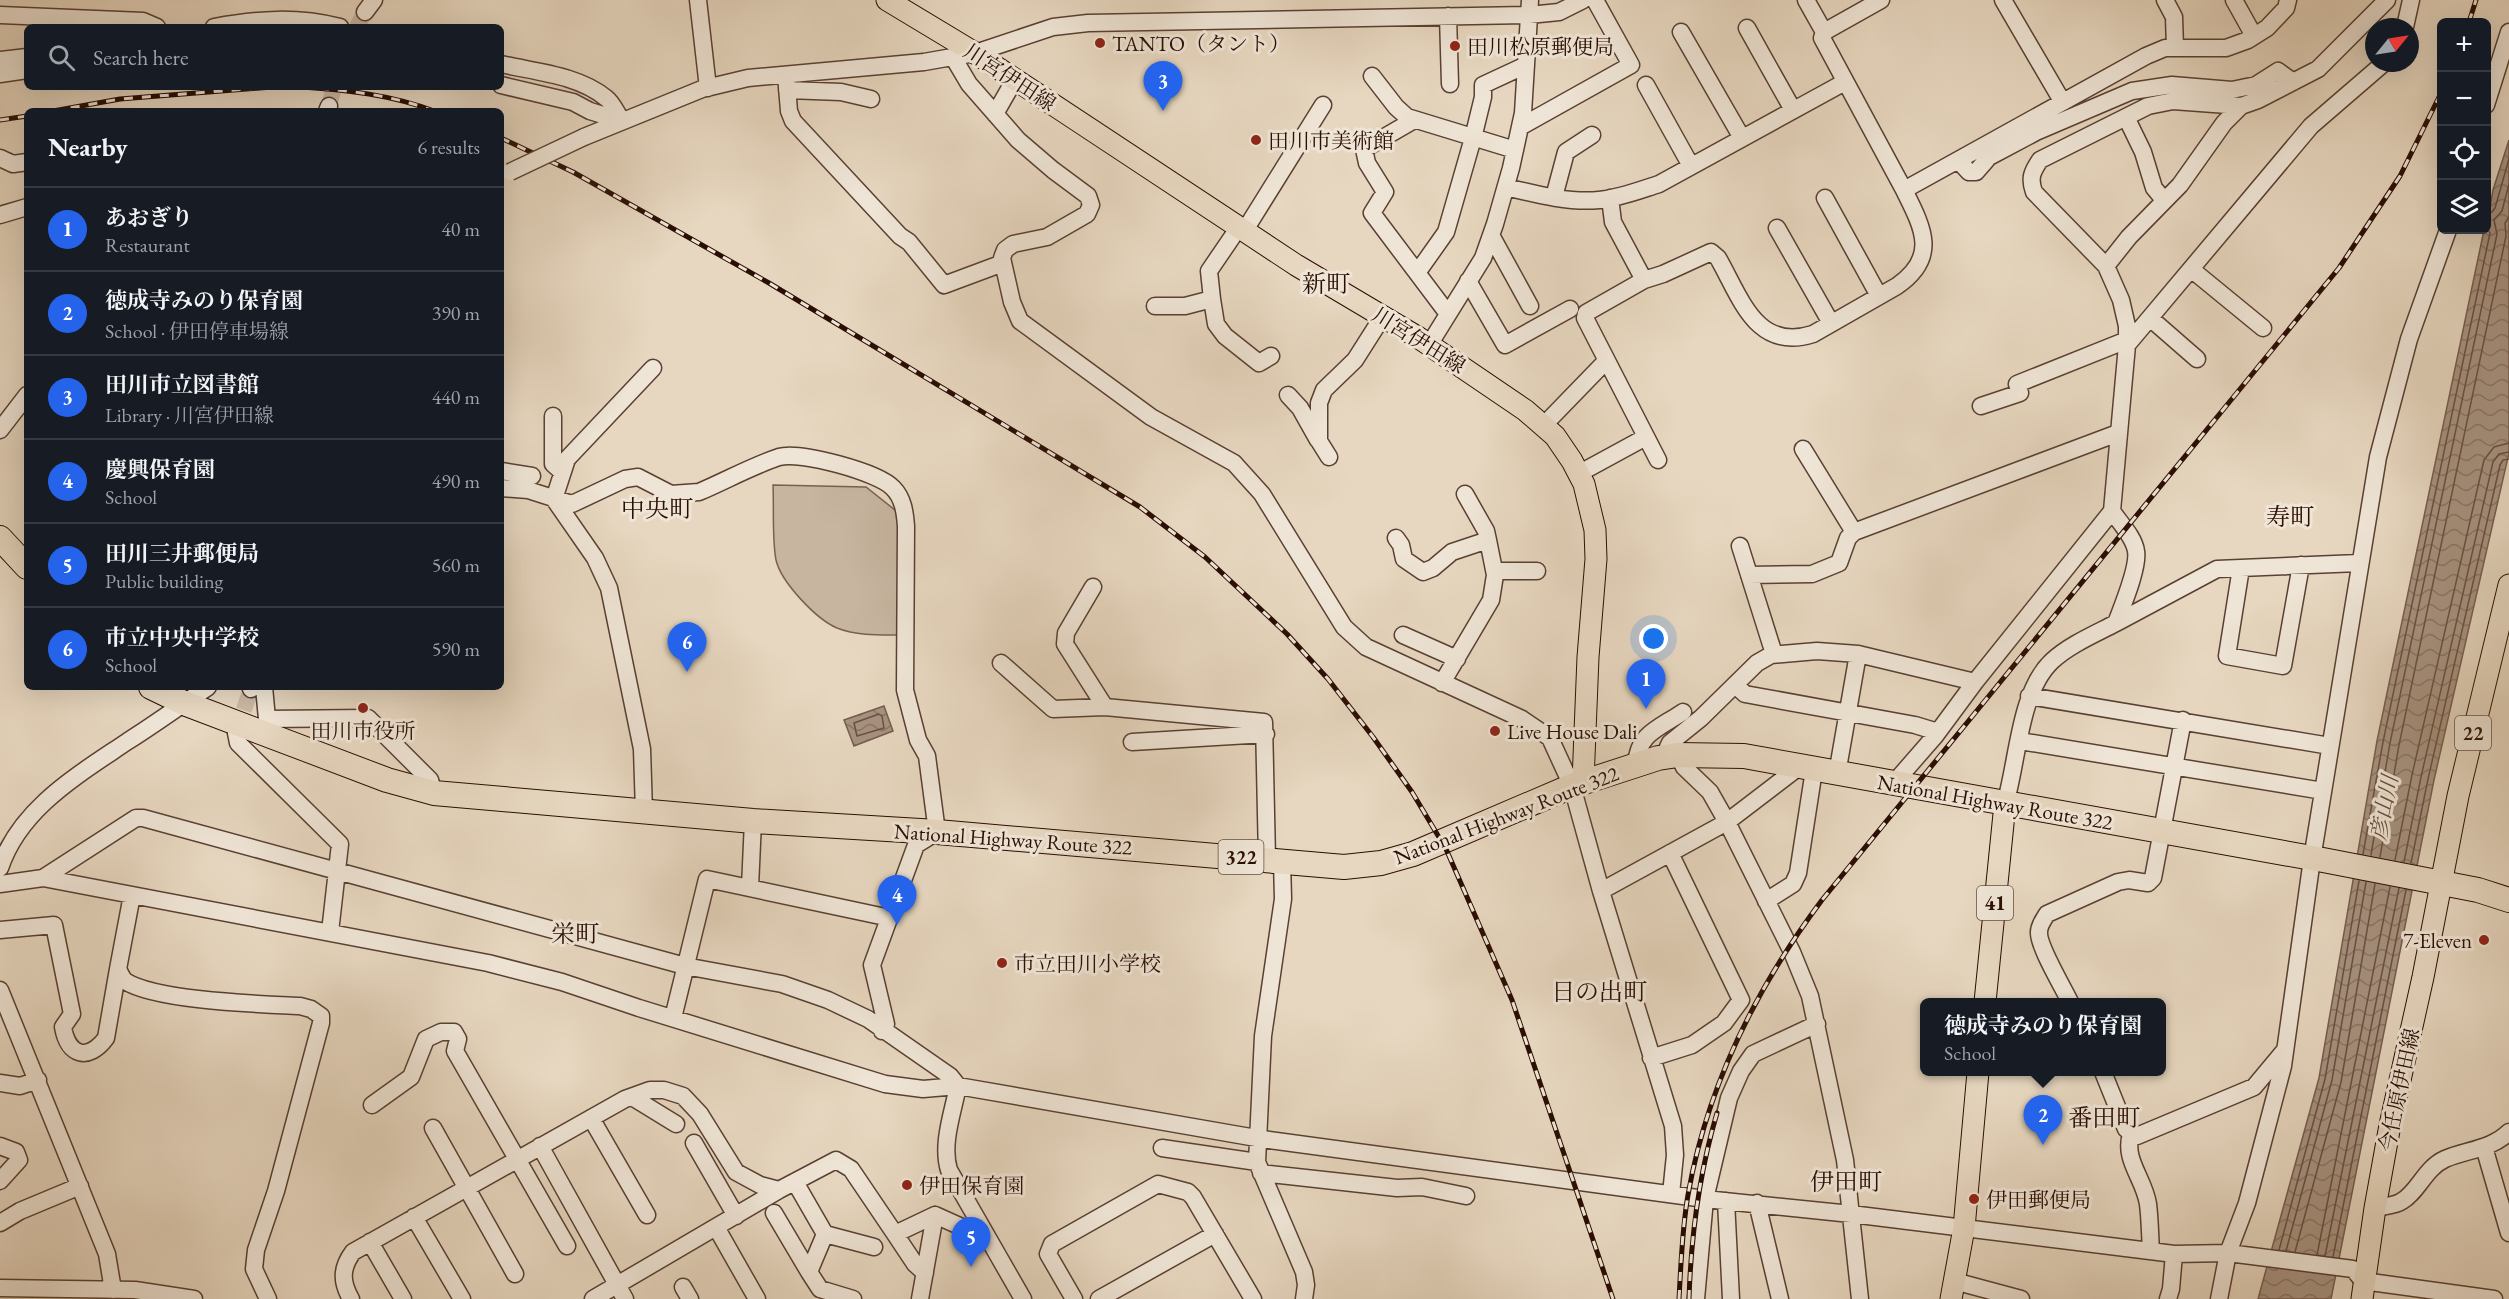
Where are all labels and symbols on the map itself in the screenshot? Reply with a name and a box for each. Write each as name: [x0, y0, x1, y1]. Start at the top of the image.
north arrow: [2365, 18, 2419, 72]
place label: TANTO（タント）: [1112, 30, 1290, 57]
place label: 田川松原郵便局: [1467, 33, 1614, 60]
marker: TANTO（タント）: [1093, 36, 1107, 50]
street label: 川宮伊田線: [959, 37, 1061, 117]
marker: 田川松原郵便局: [1448, 39, 1462, 53]
pin: 3: [1144, 62, 1182, 111]
place label: 田川市美術館: [1268, 127, 1394, 154]
marker: 田川市美術館: [1249, 133, 1263, 147]
district label: 新町: [1302, 268, 1350, 299]
street label: 川宮伊田線: [1367, 301, 1471, 379]
district label: 中央町: [621, 493, 693, 524]
district label: 寿町: [2266, 501, 2314, 532]
pin: 6: [668, 622, 706, 672]
your location: [1639, 624, 1668, 653]
pin: 1: [1626, 660, 1666, 709]
marker: 田川市役所: [356, 701, 370, 715]
road number: 22: [2455, 716, 2491, 750]
place label: 田川市役所: [311, 717, 416, 744]
place label: Live House Dali: [1507, 718, 1638, 745]
marker: Live House Dali: [1488, 724, 1502, 738]
street label: National Highway Route 322: [1390, 760, 1622, 870]
street label: National Highway Route 322: [1875, 768, 2115, 836]
water label: 彦山川: [2363, 771, 2405, 843]
street label: National Highway Route 322: [893, 817, 1133, 861]
road number: 322: [1218, 840, 1264, 874]
pin: 4: [878, 876, 916, 925]
road number: 41: [1977, 886, 2013, 920]
district label: 栄町: [551, 918, 599, 949]
place label: 7-Eleven: [2403, 927, 2472, 954]
marker: 7-Eleven: [2477, 933, 2491, 947]
place label: 市立田川小学校: [1014, 950, 1161, 977]
marker: 市立田川小学校: [995, 956, 1009, 970]
district label: 日の出町: [1551, 976, 1647, 1007]
street label: 今任原伊田線: [2373, 1026, 2425, 1154]
pin: 2: [2024, 1096, 2062, 1145]
district label: 番田町: [2068, 1102, 2140, 1133]
district label: 伊田町: [1810, 1166, 1882, 1197]
place label: 伊田保育園: [919, 1172, 1024, 1199]
marker: 伊田保育園: [900, 1178, 914, 1192]
place label: 伊田郵便局: [1986, 1186, 2091, 1213]
marker: 伊田郵便局: [1967, 1192, 1981, 1206]
pin: 5: [952, 1218, 990, 1267]

